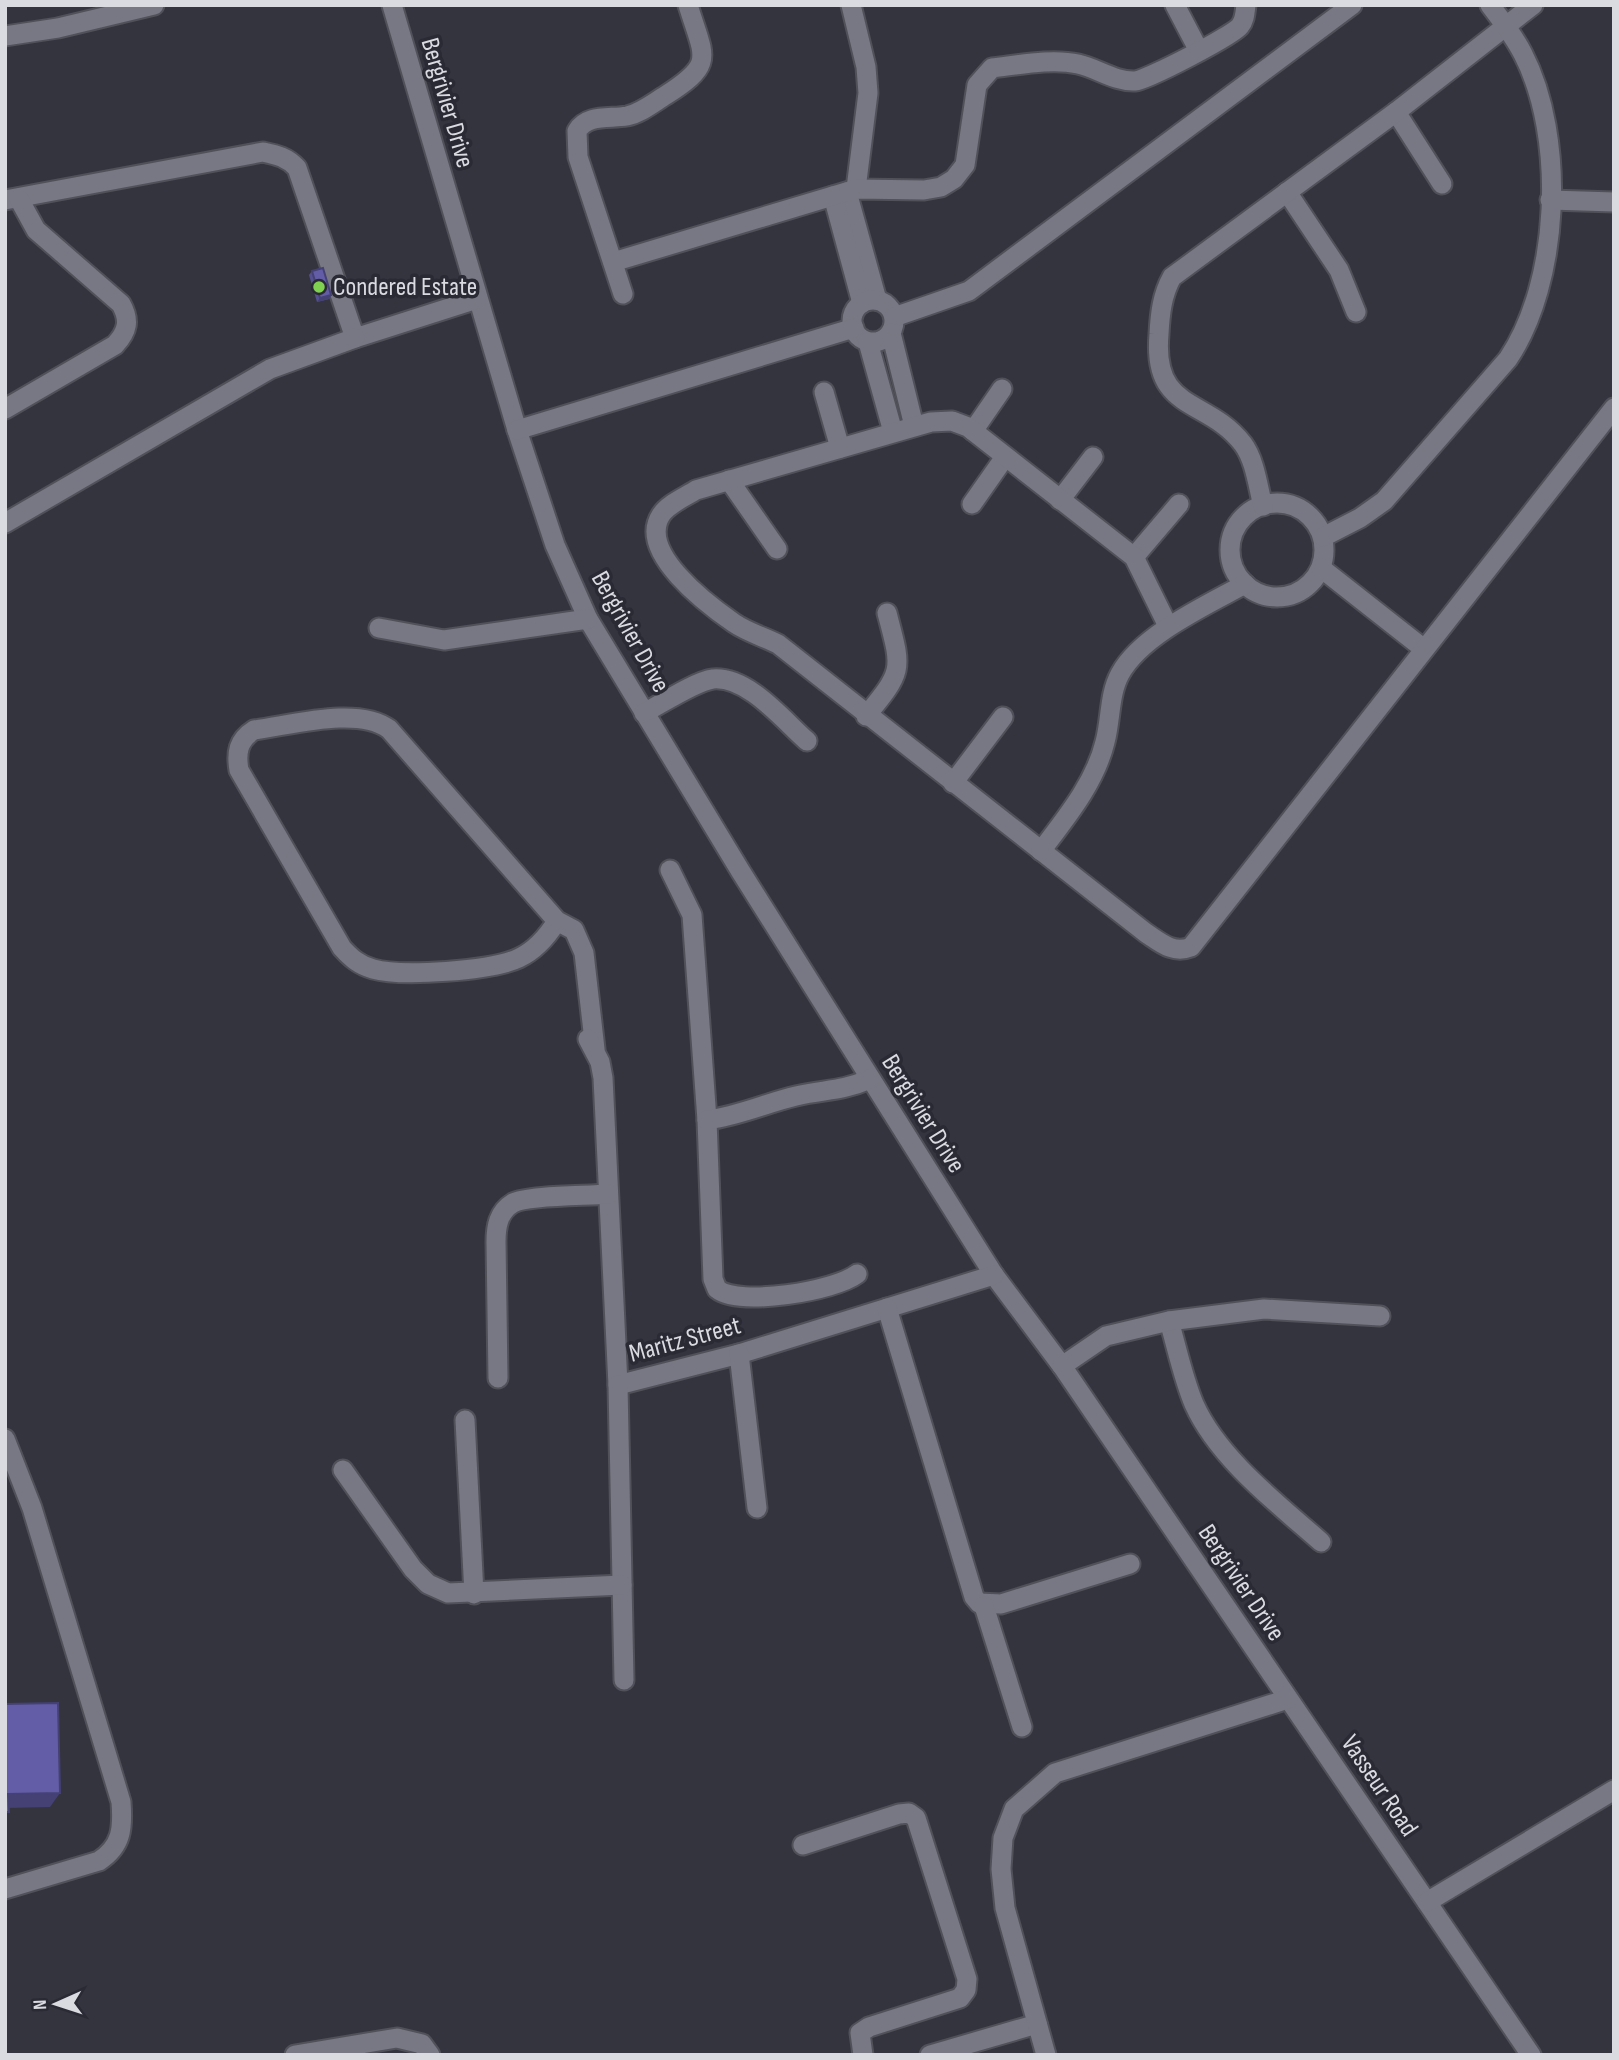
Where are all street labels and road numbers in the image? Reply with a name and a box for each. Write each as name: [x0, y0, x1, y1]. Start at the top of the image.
street label: Bergrivier Drive: [414, 34, 480, 172]
street label: Bergrivier Drive: [584, 566, 676, 698]
street label: Bergrivier Drive: [874, 1049, 972, 1179]
street label: Maritz Street: [626, 1310, 744, 1370]
street label: Bergrivier Drive: [1191, 1519, 1291, 1647]
street label: Vasseur Road: [1334, 1729, 1424, 1843]

